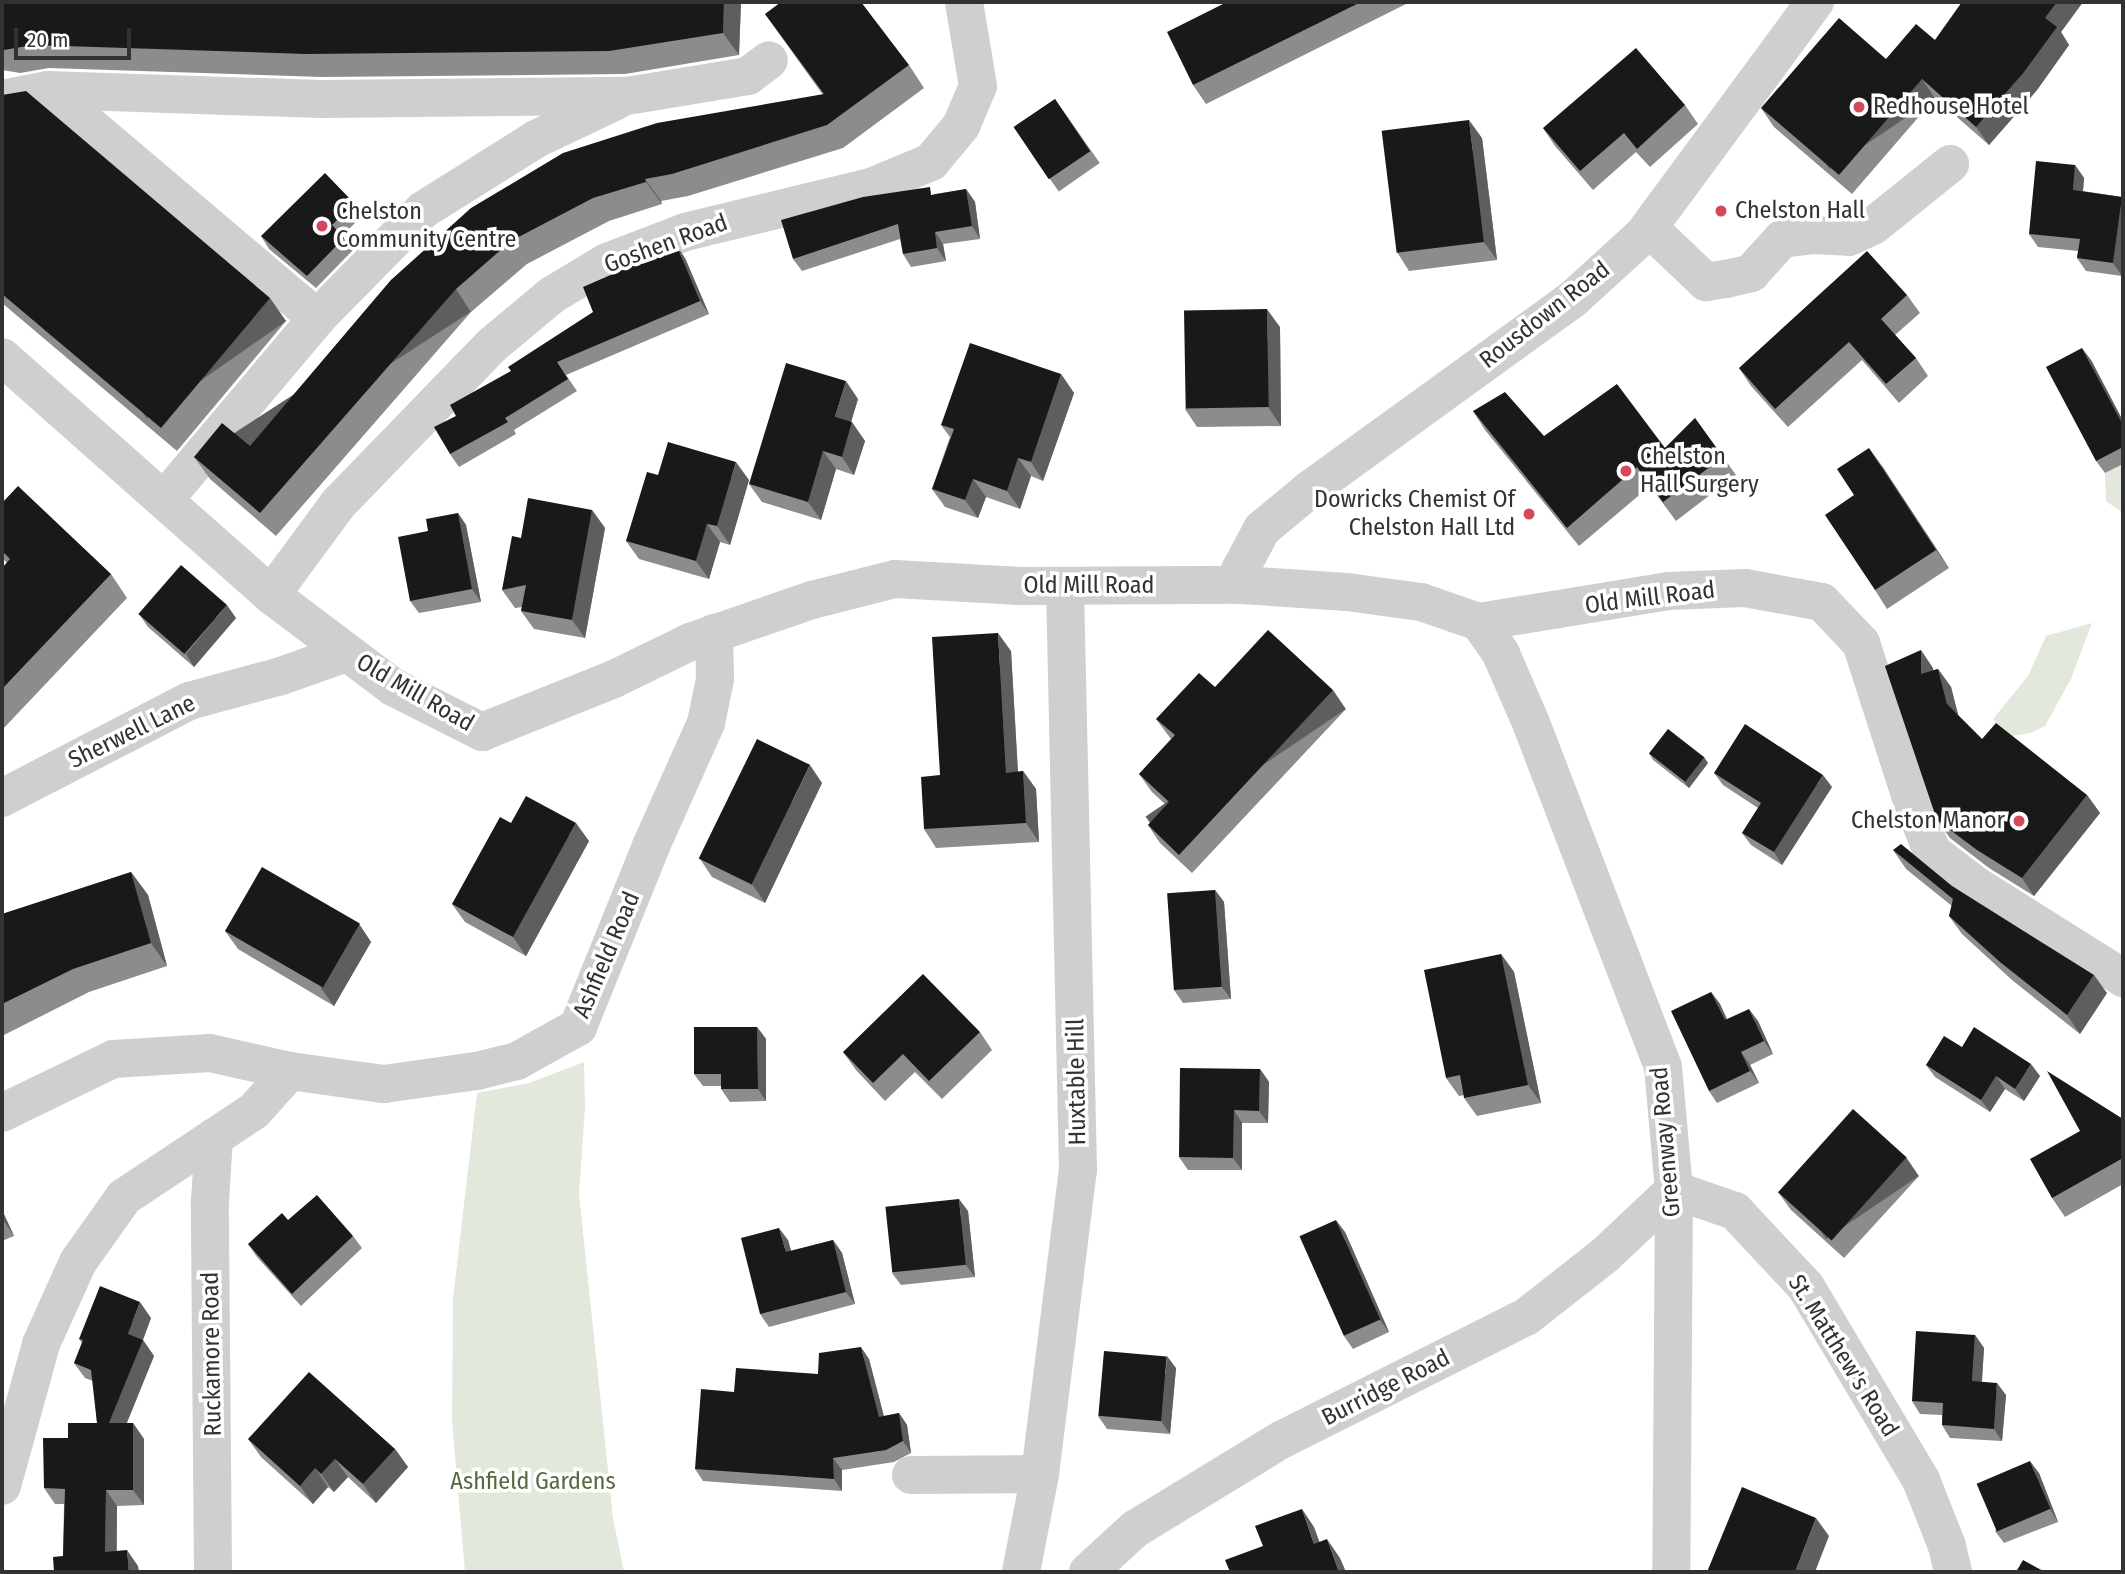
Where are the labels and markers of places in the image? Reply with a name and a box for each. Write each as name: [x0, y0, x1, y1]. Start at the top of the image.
place label: Redhouse Hotel: [1873, 93, 2029, 121]
marker: Redhouse Hotel: [1851, 99, 1867, 115]
place label: Chelston Hall: [1735, 197, 1865, 225]
place label: Chelston Community Centre: [336, 198, 516, 254]
marker: Chelston Hall: [1713, 203, 1729, 219]
marker: Chelston Community Centre: [314, 218, 330, 234]
place label: Chelston Hall Surgery: [1640, 443, 1759, 499]
marker: Chelston Hall Surgery: [1618, 463, 1634, 479]
place label: Dowricks Chemist Of Chelston Hall Ltd: [1314, 486, 1515, 542]
marker: Dowricks Chemist Of Chelston Hall Ltd: [1521, 506, 1537, 522]
place label: Chelston Manor: [1851, 807, 2005, 835]
marker: Chelston Manor: [2011, 813, 2027, 829]

